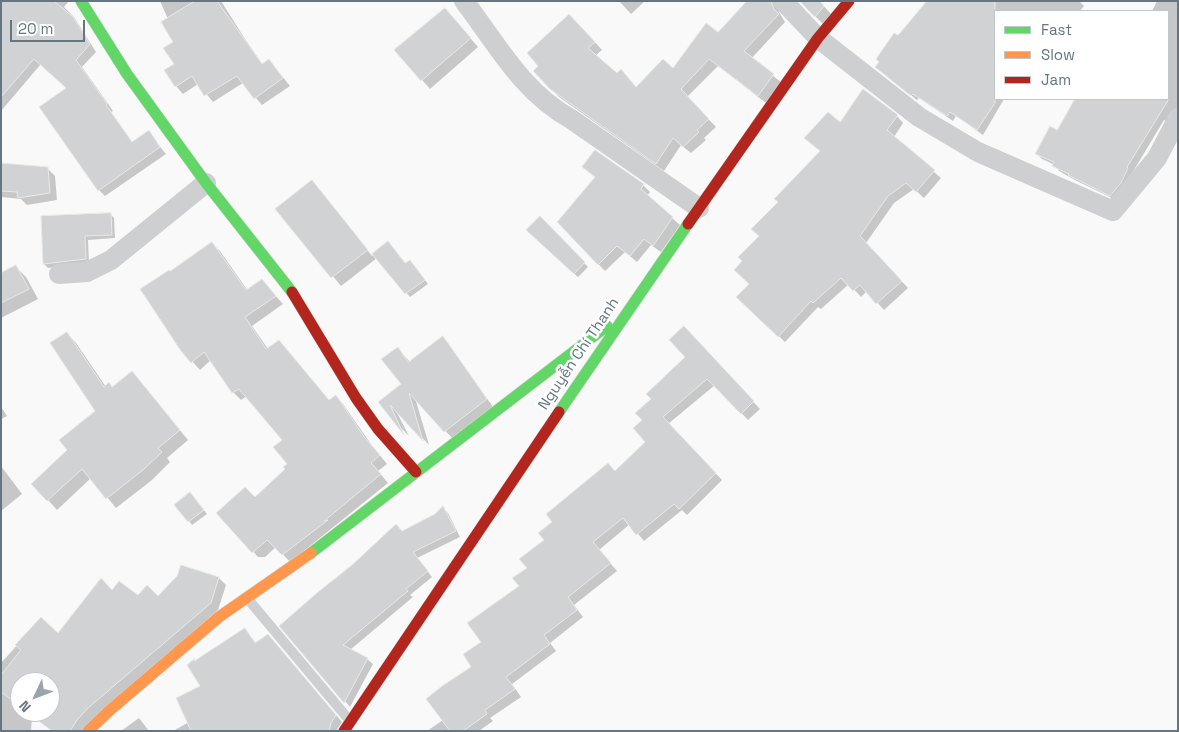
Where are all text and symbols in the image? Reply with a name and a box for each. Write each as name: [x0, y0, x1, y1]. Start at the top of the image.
scale bar: [12, 10, 88, 42]
legend: [994, 10, 1169, 100]
text: 20 m: [18, 19, 53, 38]
text: Fast: [1041, 20, 1072, 39]
text: Slow: [1041, 45, 1075, 64]
text: Jam: [1041, 70, 1071, 89]
street label: Nguyễn Chí Thanh: [535, 295, 623, 413]
north arrow: [10, 672, 60, 722]
text: N: [15, 697, 35, 716]

